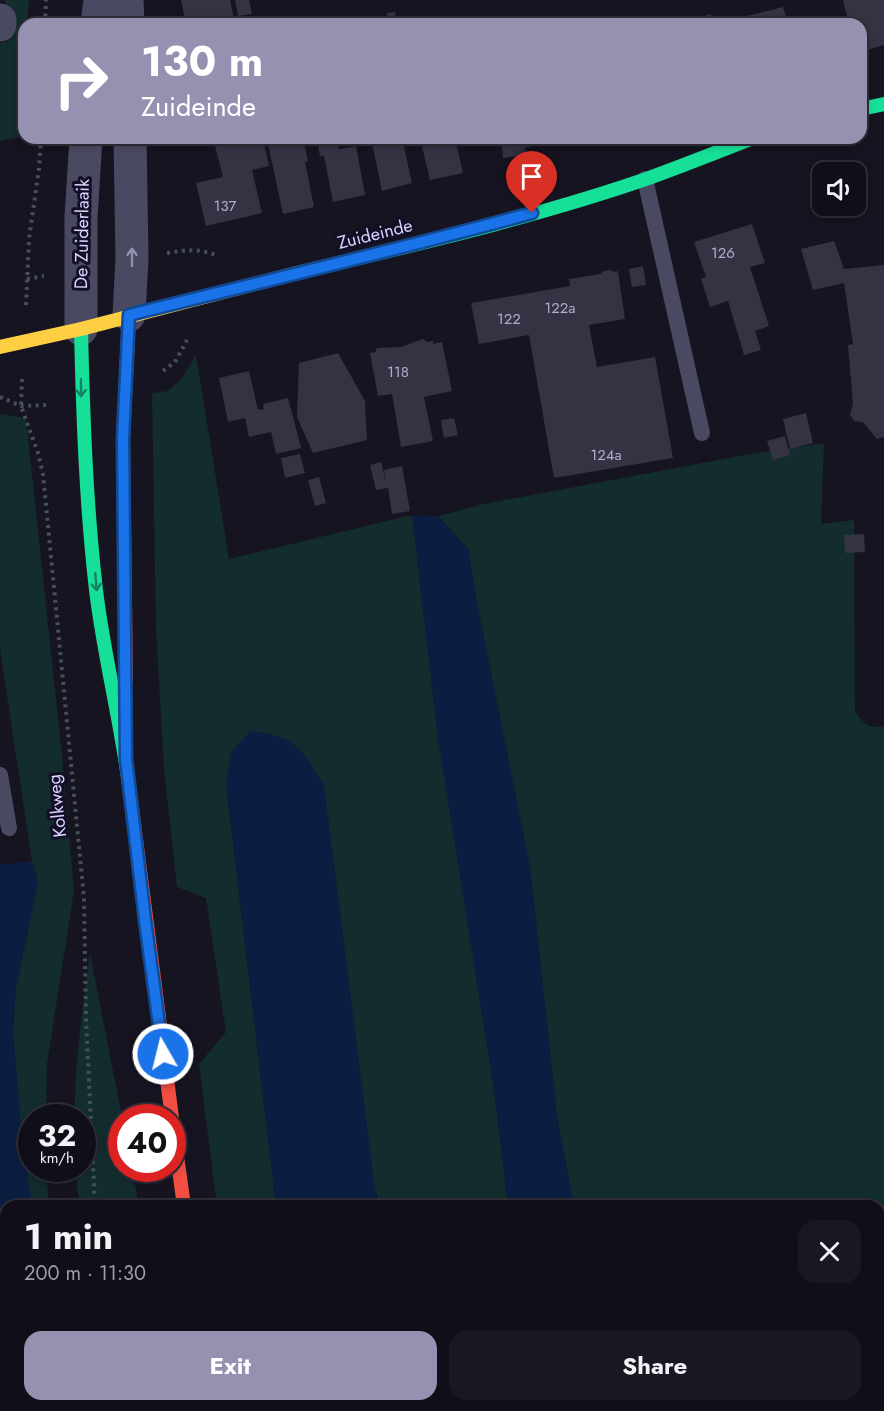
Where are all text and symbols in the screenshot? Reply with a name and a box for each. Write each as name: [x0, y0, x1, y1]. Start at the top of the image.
text: 130 m: [141, 31, 263, 92]
icon: right: [42, 42, 120, 120]
text: Zuideinde: [141, 87, 256, 126]
pin: [506, 151, 557, 213]
icon: arrive: [515, 160, 548, 193]
map controls: [812, 162, 866, 216]
button: sound: [812, 162, 866, 216]
street label: De Zuiderlaaik: [68, 179, 96, 289]
house number: 137: [214, 195, 236, 217]
street label: Zuideinde: [335, 212, 415, 256]
house number: 126: [711, 242, 735, 264]
one-way arrow: [126, 248, 138, 268]
house number: 122a: [544, 297, 576, 319]
house number: 122: [497, 308, 521, 330]
house number: 118: [387, 361, 409, 383]
one-way arrow: [76, 377, 87, 397]
house number: 124a: [590, 444, 622, 466]
one-way arrow: [90, 572, 101, 592]
street label: Kolkweg: [41, 773, 73, 839]
position arrow: [131, 1022, 195, 1086]
speed limit sign: 40: [108, 1104, 186, 1182]
text: 32: [38, 1114, 76, 1157]
text: km/h: [40, 1147, 74, 1169]
text: 1 min: [24, 1210, 113, 1262]
button: close: [798, 1220, 861, 1283]
text: 200 m · 11:30: [24, 1259, 146, 1288]
button: Exit: [24, 1331, 437, 1400]
button: Share: [449, 1331, 861, 1400]

